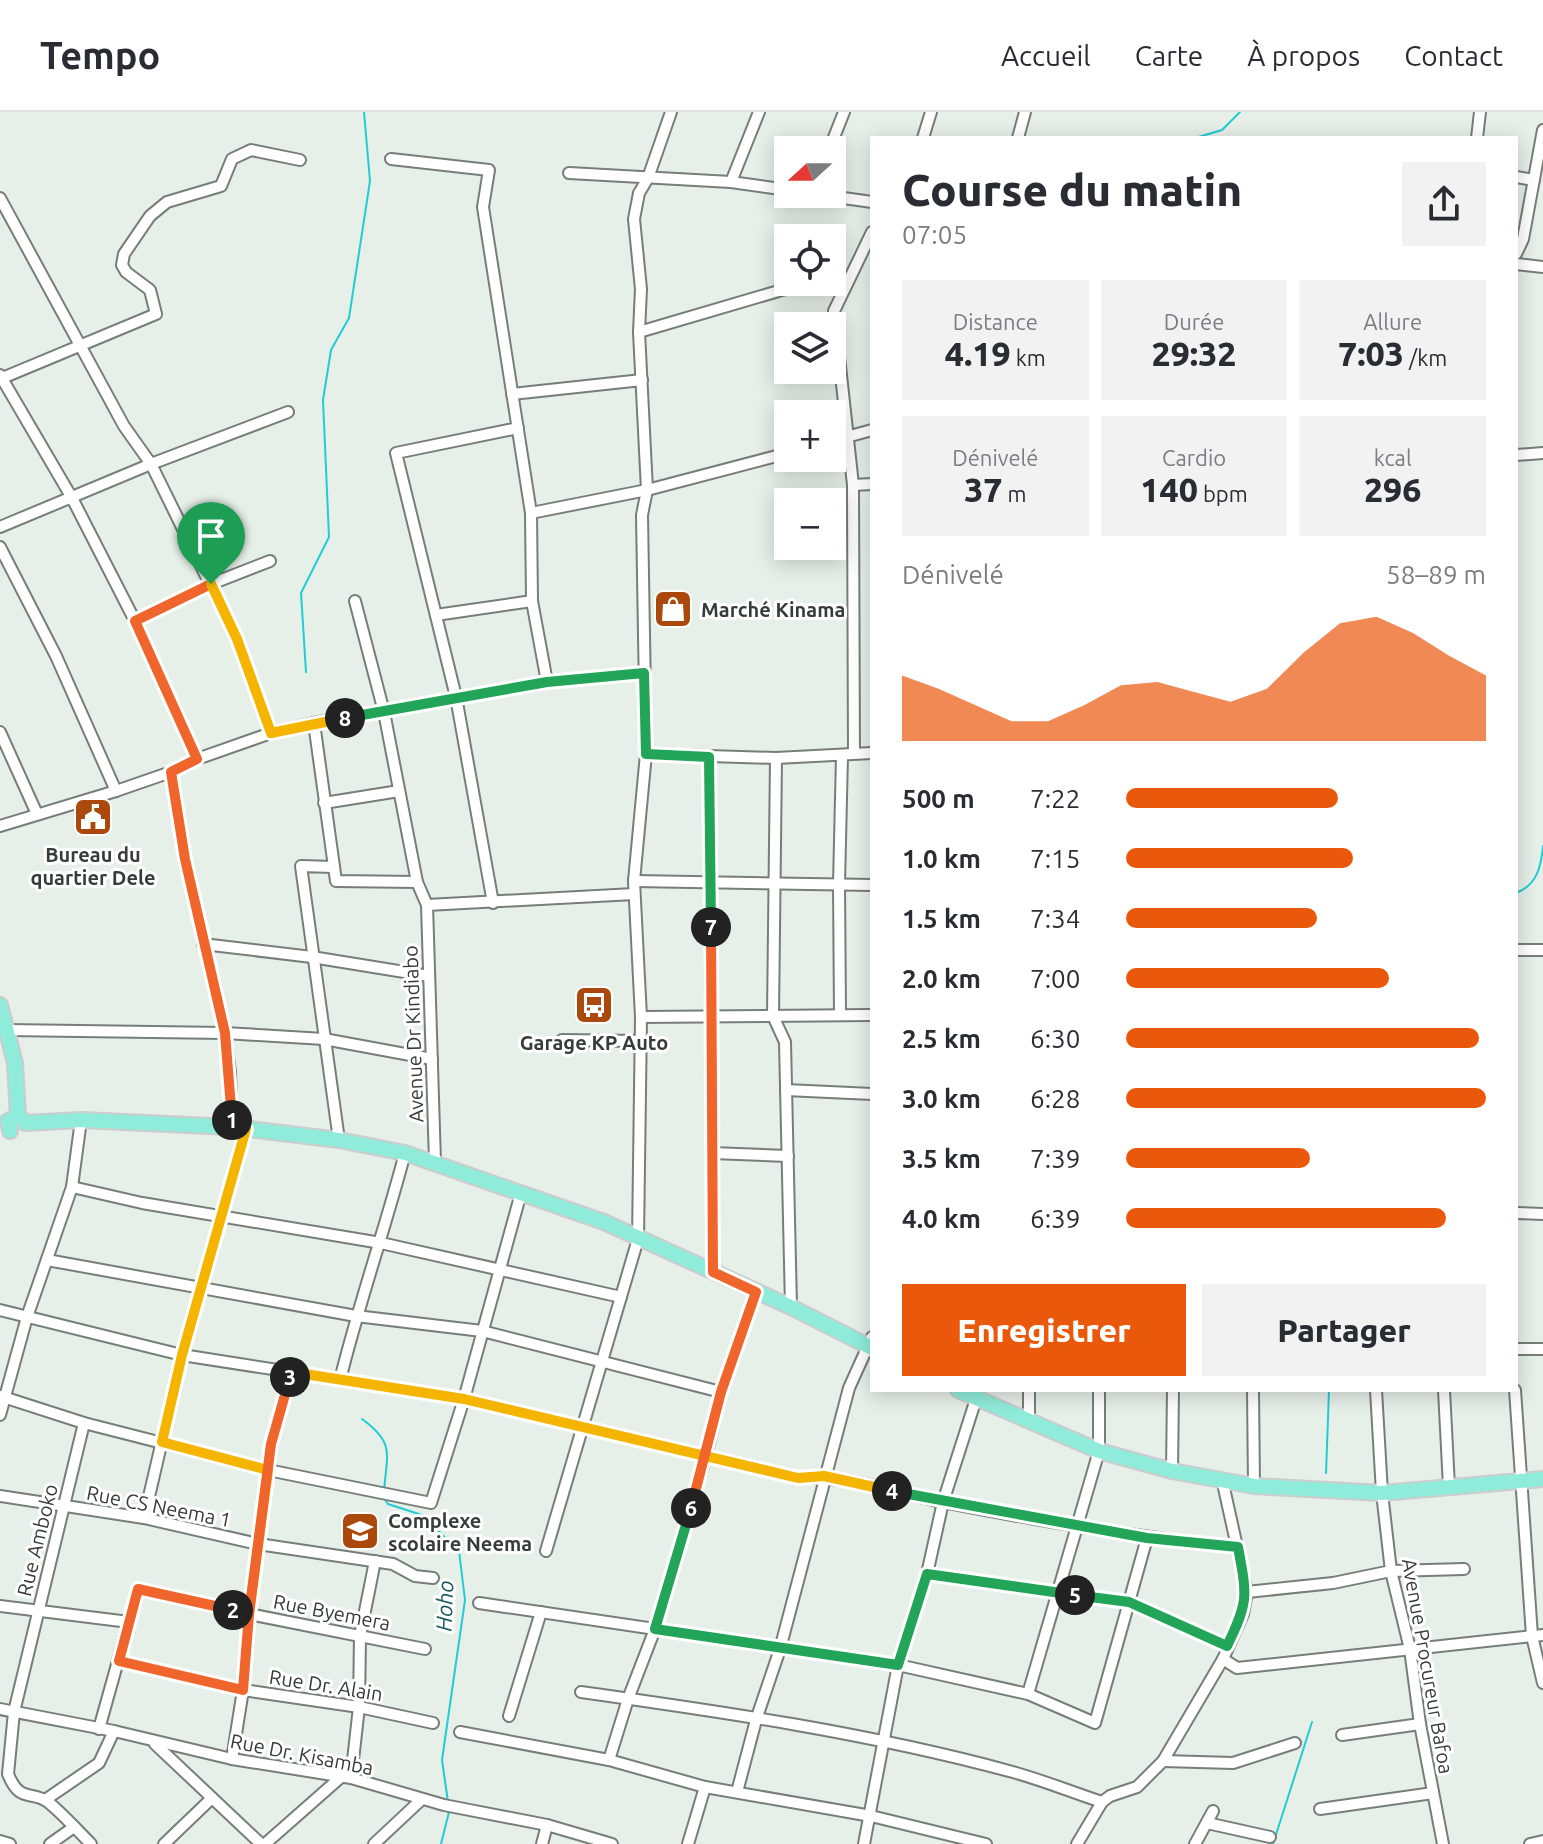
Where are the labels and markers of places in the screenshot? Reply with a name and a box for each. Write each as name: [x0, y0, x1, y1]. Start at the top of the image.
pin: [177, 502, 245, 584]
shop icon: Marché Kinama: [652, 588, 694, 630]
place label: Marché Kinama: [701, 598, 845, 621]
pin: 8: [325, 698, 365, 738]
public building icon: Bureau du quartier Dele: [72, 796, 114, 838]
place label: Bureau du quartier Dele: [30, 843, 156, 889]
pin: 7: [691, 907, 731, 947]
bus stop icon: Garage KP Auto: [573, 984, 615, 1026]
place label: Garage KP Auto: [520, 1031, 668, 1054]
pin: 1: [212, 1100, 252, 1140]
pin: 3: [270, 1357, 310, 1397]
pin: 4: [872, 1471, 912, 1511]
pin: 6: [671, 1488, 711, 1528]
place label: Complexe scolaire Neema: [388, 1509, 532, 1555]
school or university icon: Complexe scolaire Neema: [339, 1510, 381, 1552]
pin: 5: [1055, 1575, 1095, 1615]
pin: 2: [213, 1590, 253, 1630]

